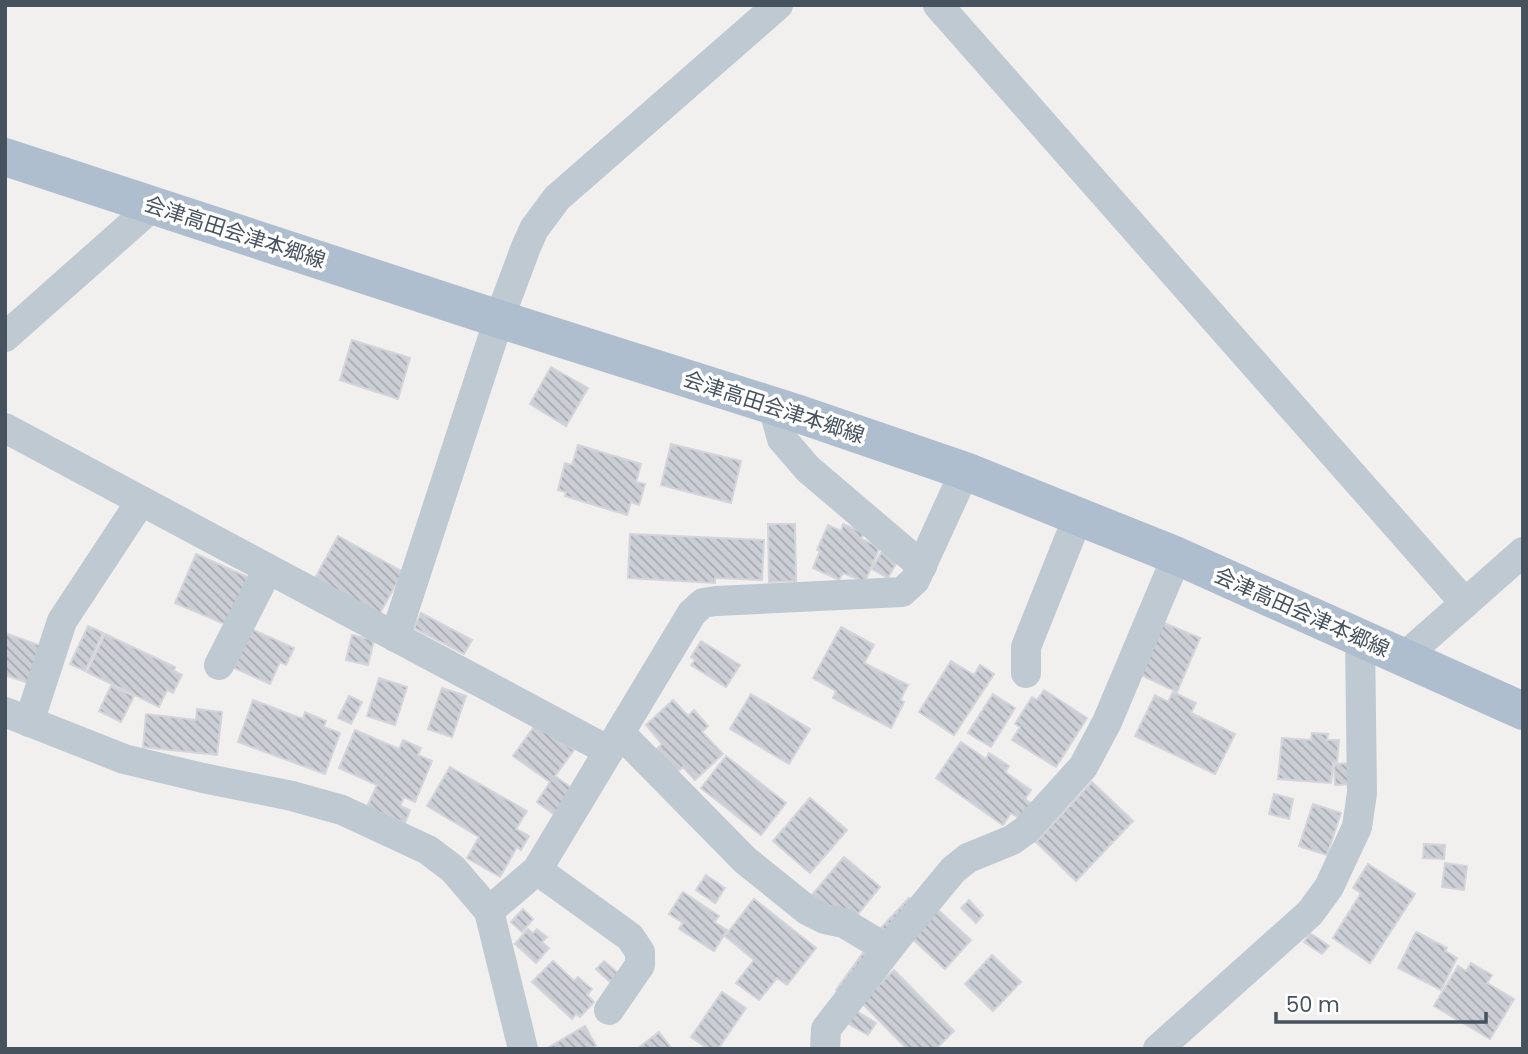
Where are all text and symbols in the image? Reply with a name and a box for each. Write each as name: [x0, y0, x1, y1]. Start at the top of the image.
street label: 会津高田会津本郷線: [141, 189, 329, 275]
street label: 会津高田会津本郷線: [680, 364, 868, 450]
street label: 会津高田会津本郷線: [1210, 560, 1394, 664]
scale bar: [1276, 981, 1486, 1025]
text: 50 m: [1286, 990, 1340, 1019]

